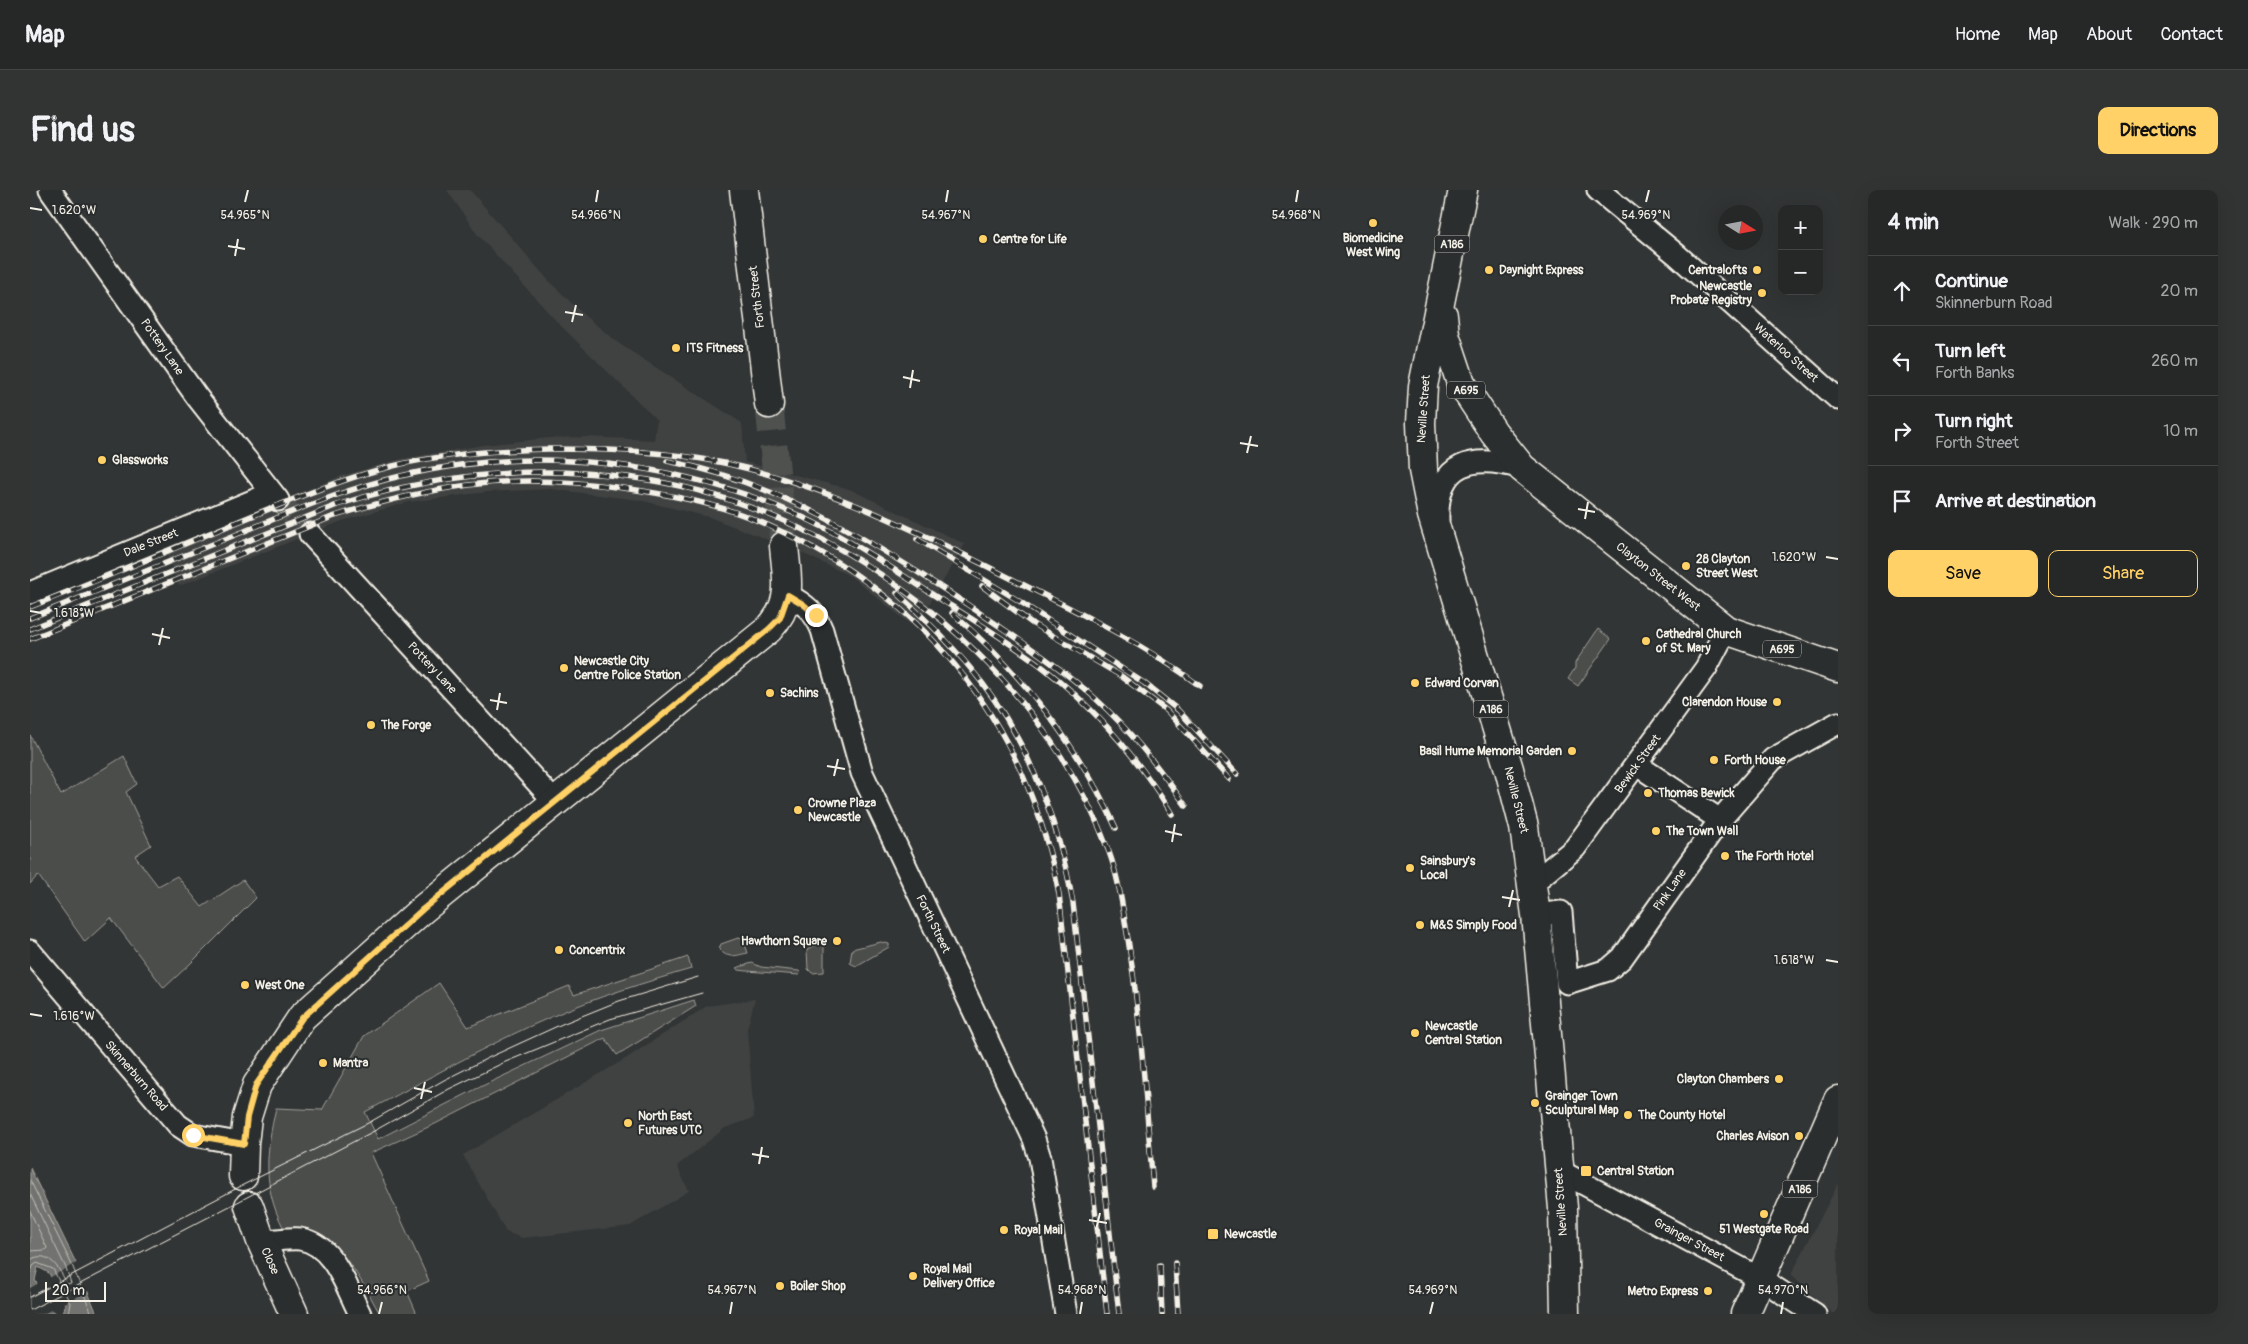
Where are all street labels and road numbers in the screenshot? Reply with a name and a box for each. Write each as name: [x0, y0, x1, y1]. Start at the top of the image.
road number: A186: [1434, 236, 1470, 252]
street label: Forth Street: [746, 265, 768, 329]
street label: Pottery Lane: [137, 316, 187, 378]
street label: Waterloo Street: [1751, 320, 1821, 386]
street label: Neville Street: [1414, 374, 1434, 444]
road number: A695: [1447, 382, 1485, 398]
street label: Dale Street: [122, 525, 180, 561]
street label: Clayton Street West: [1613, 539, 1703, 615]
street label: Pottery Lane: [404, 639, 460, 697]
road number: A695: [1763, 640, 1801, 658]
road number: A186: [1474, 700, 1508, 718]
street label: Bewick Street: [1612, 731, 1664, 796]
street label: Neville Street: [1500, 765, 1532, 835]
street label: Pink Lane: [1650, 866, 1690, 914]
street label: Forth Street: [912, 892, 954, 956]
street label: Skinnerburn Road: [101, 1038, 171, 1114]
street label: Neville Street: [1551, 1167, 1571, 1237]
road number: A186: [1782, 1181, 1818, 1198]
street label: Grainger Street: [1651, 1215, 1727, 1265]
street label: Close: [257, 1245, 283, 1277]

